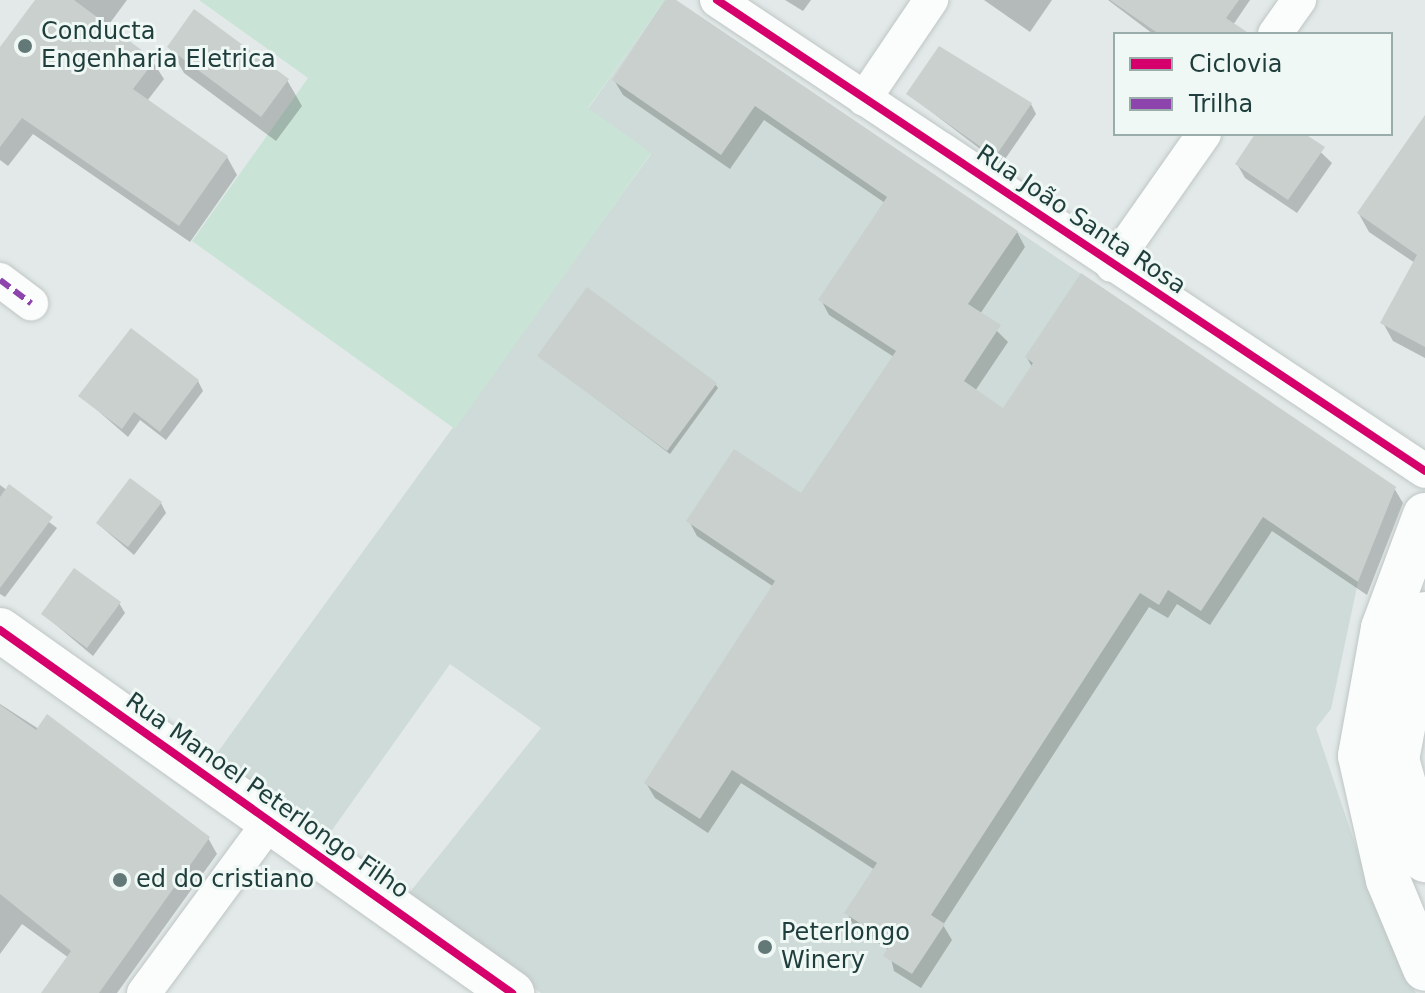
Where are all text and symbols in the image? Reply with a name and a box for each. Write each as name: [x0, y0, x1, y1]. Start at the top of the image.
place label: Conducta Engenharia Eletrica: [41, 18, 276, 74]
legend: [1113, 32, 1393, 136]
marker: Conducta Engenharia Eletrica: [16, 37, 34, 55]
text: Ciclovia: [1189, 50, 1283, 78]
text: Trilha: [1189, 90, 1253, 118]
street label: Rua João Santa Rosa: [971, 139, 1191, 301]
street label: Rua Manoel Peterlongo Filho: [120, 687, 414, 905]
place label: ed do cristiano: [136, 866, 314, 894]
marker: ed do cristiano: [111, 871, 129, 889]
place label: Peterlongo Winery: [781, 919, 910, 975]
marker: Peterlongo Winery: [756, 938, 774, 956]

